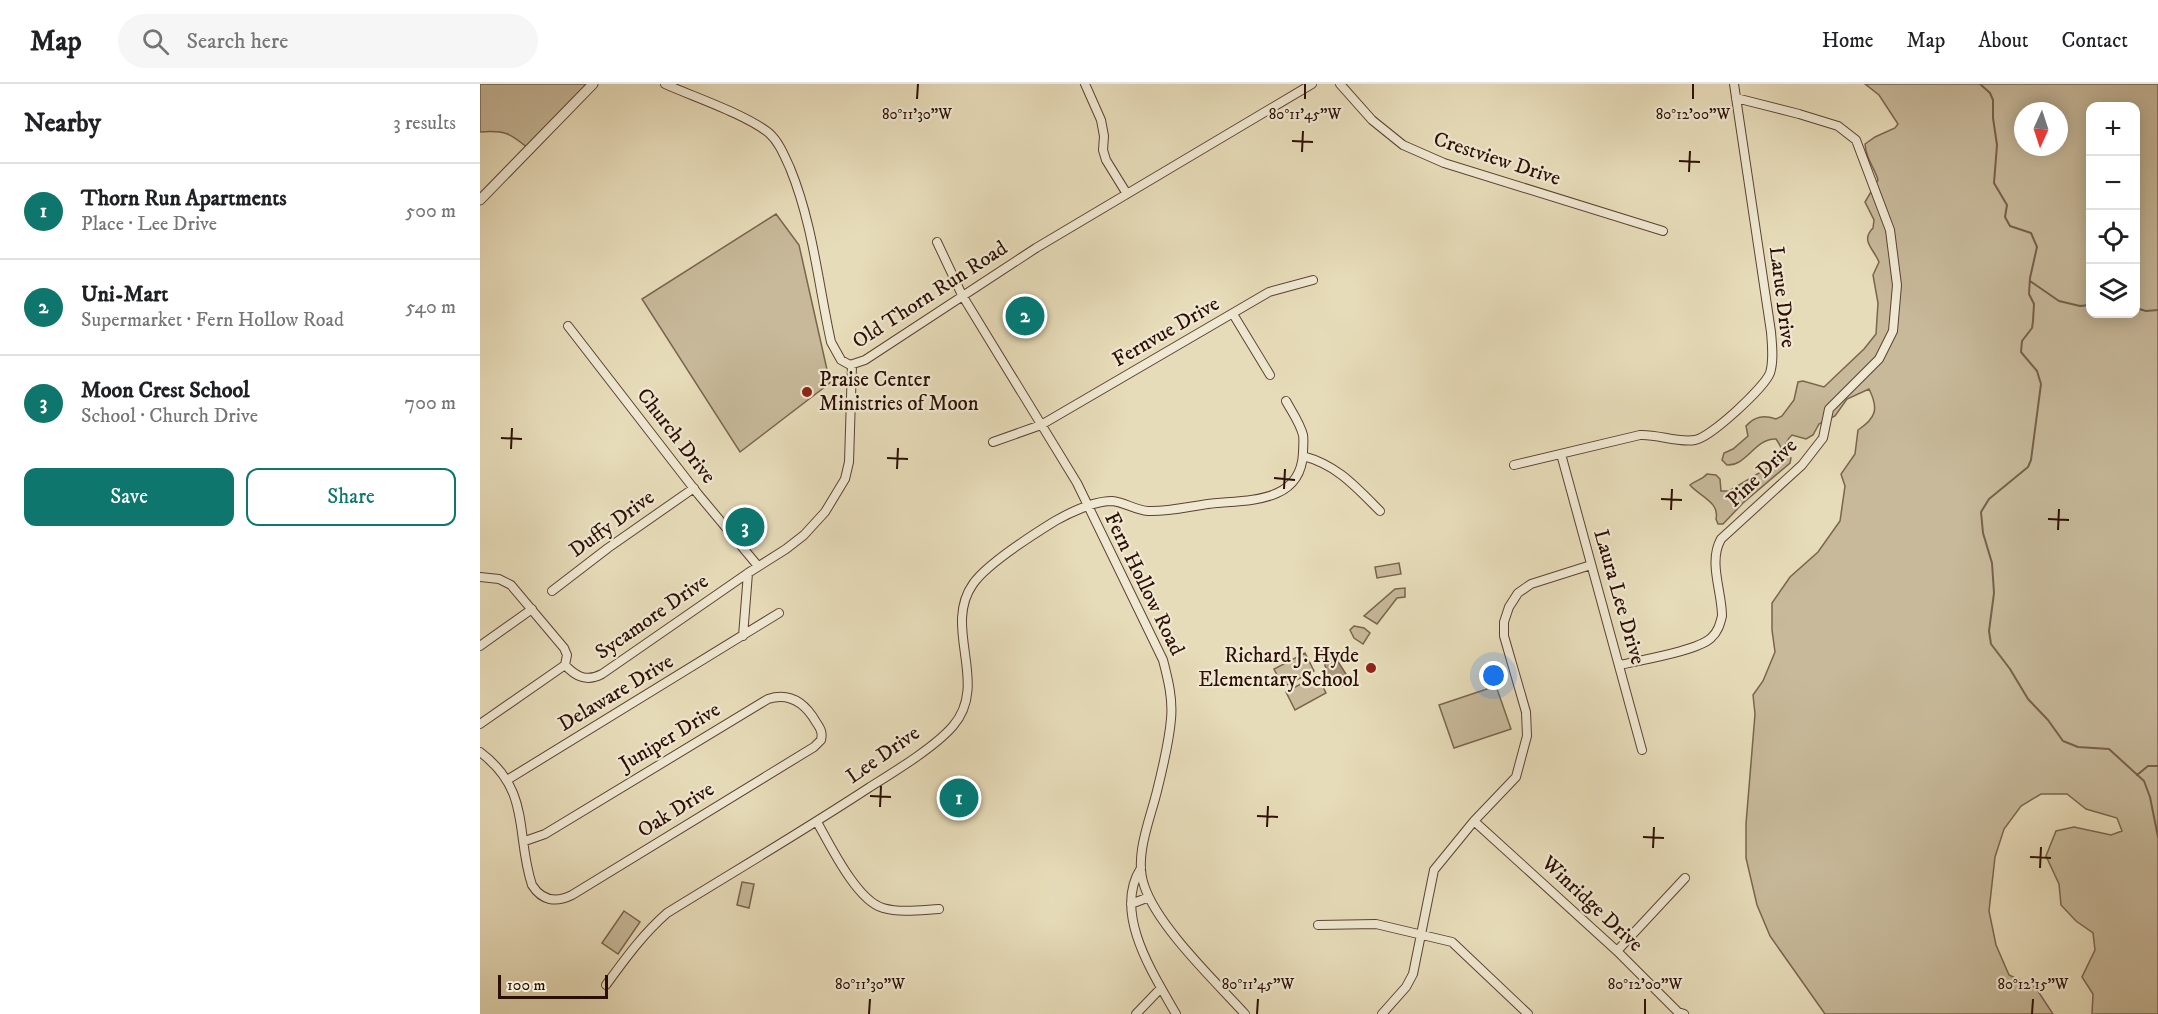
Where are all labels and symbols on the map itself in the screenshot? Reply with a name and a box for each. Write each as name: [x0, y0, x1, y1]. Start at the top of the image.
north arrow: [2014, 102, 2068, 156]
text: 80°11'30"W: [882, 105, 952, 124]
text: 80°11'45"W: [1269, 105, 1341, 124]
text: 80°12'00"W: [1656, 105, 1730, 124]
street label: Crestview Drive: [1430, 126, 1564, 192]
street label: Old Thorn Run Road: [848, 235, 1013, 355]
street label: Larue Drive: [1763, 245, 1801, 349]
street label: Fernvue Drive: [1108, 291, 1224, 373]
pin: 2: [1006, 294, 1044, 338]
place label: Praise Center Ministries of Moon: [819, 367, 979, 417]
street label: Church Drive: [631, 383, 722, 489]
marker: Praise Center Ministries of Moon: [800, 385, 814, 399]
street label: Pine Drive: [1721, 433, 1803, 513]
street label: Duffy Drive: [564, 484, 660, 564]
pin: 3: [726, 504, 764, 550]
street label: Fern Hollow Road: [1098, 508, 1190, 660]
street label: Laura Lee Drive: [1587, 527, 1651, 668]
street label: Sycamore Drive: [590, 568, 714, 666]
place label: Richard J. Hyde Elementary School: [1198, 643, 1360, 693]
street label: Delaware Drive: [554, 648, 678, 738]
marker: Richard J. Hyde Elementary School: [1364, 661, 1378, 675]
your location: [1479, 661, 1508, 690]
street label: Juniper Drive: [613, 697, 725, 778]
street label: Lee Drive: [841, 720, 925, 790]
street label: Oak Drive: [633, 776, 719, 844]
pin: 1: [940, 776, 978, 820]
street label: Winridge Drive: [1535, 850, 1648, 958]
scale bar: [498, 972, 608, 1000]
text: 80°11'30"W: [835, 975, 905, 994]
text: 80°11'45"W: [1222, 975, 1294, 994]
text: 80°12'00"W: [1608, 975, 1682, 994]
text: 80°12'15"W: [1997, 975, 2069, 994]

